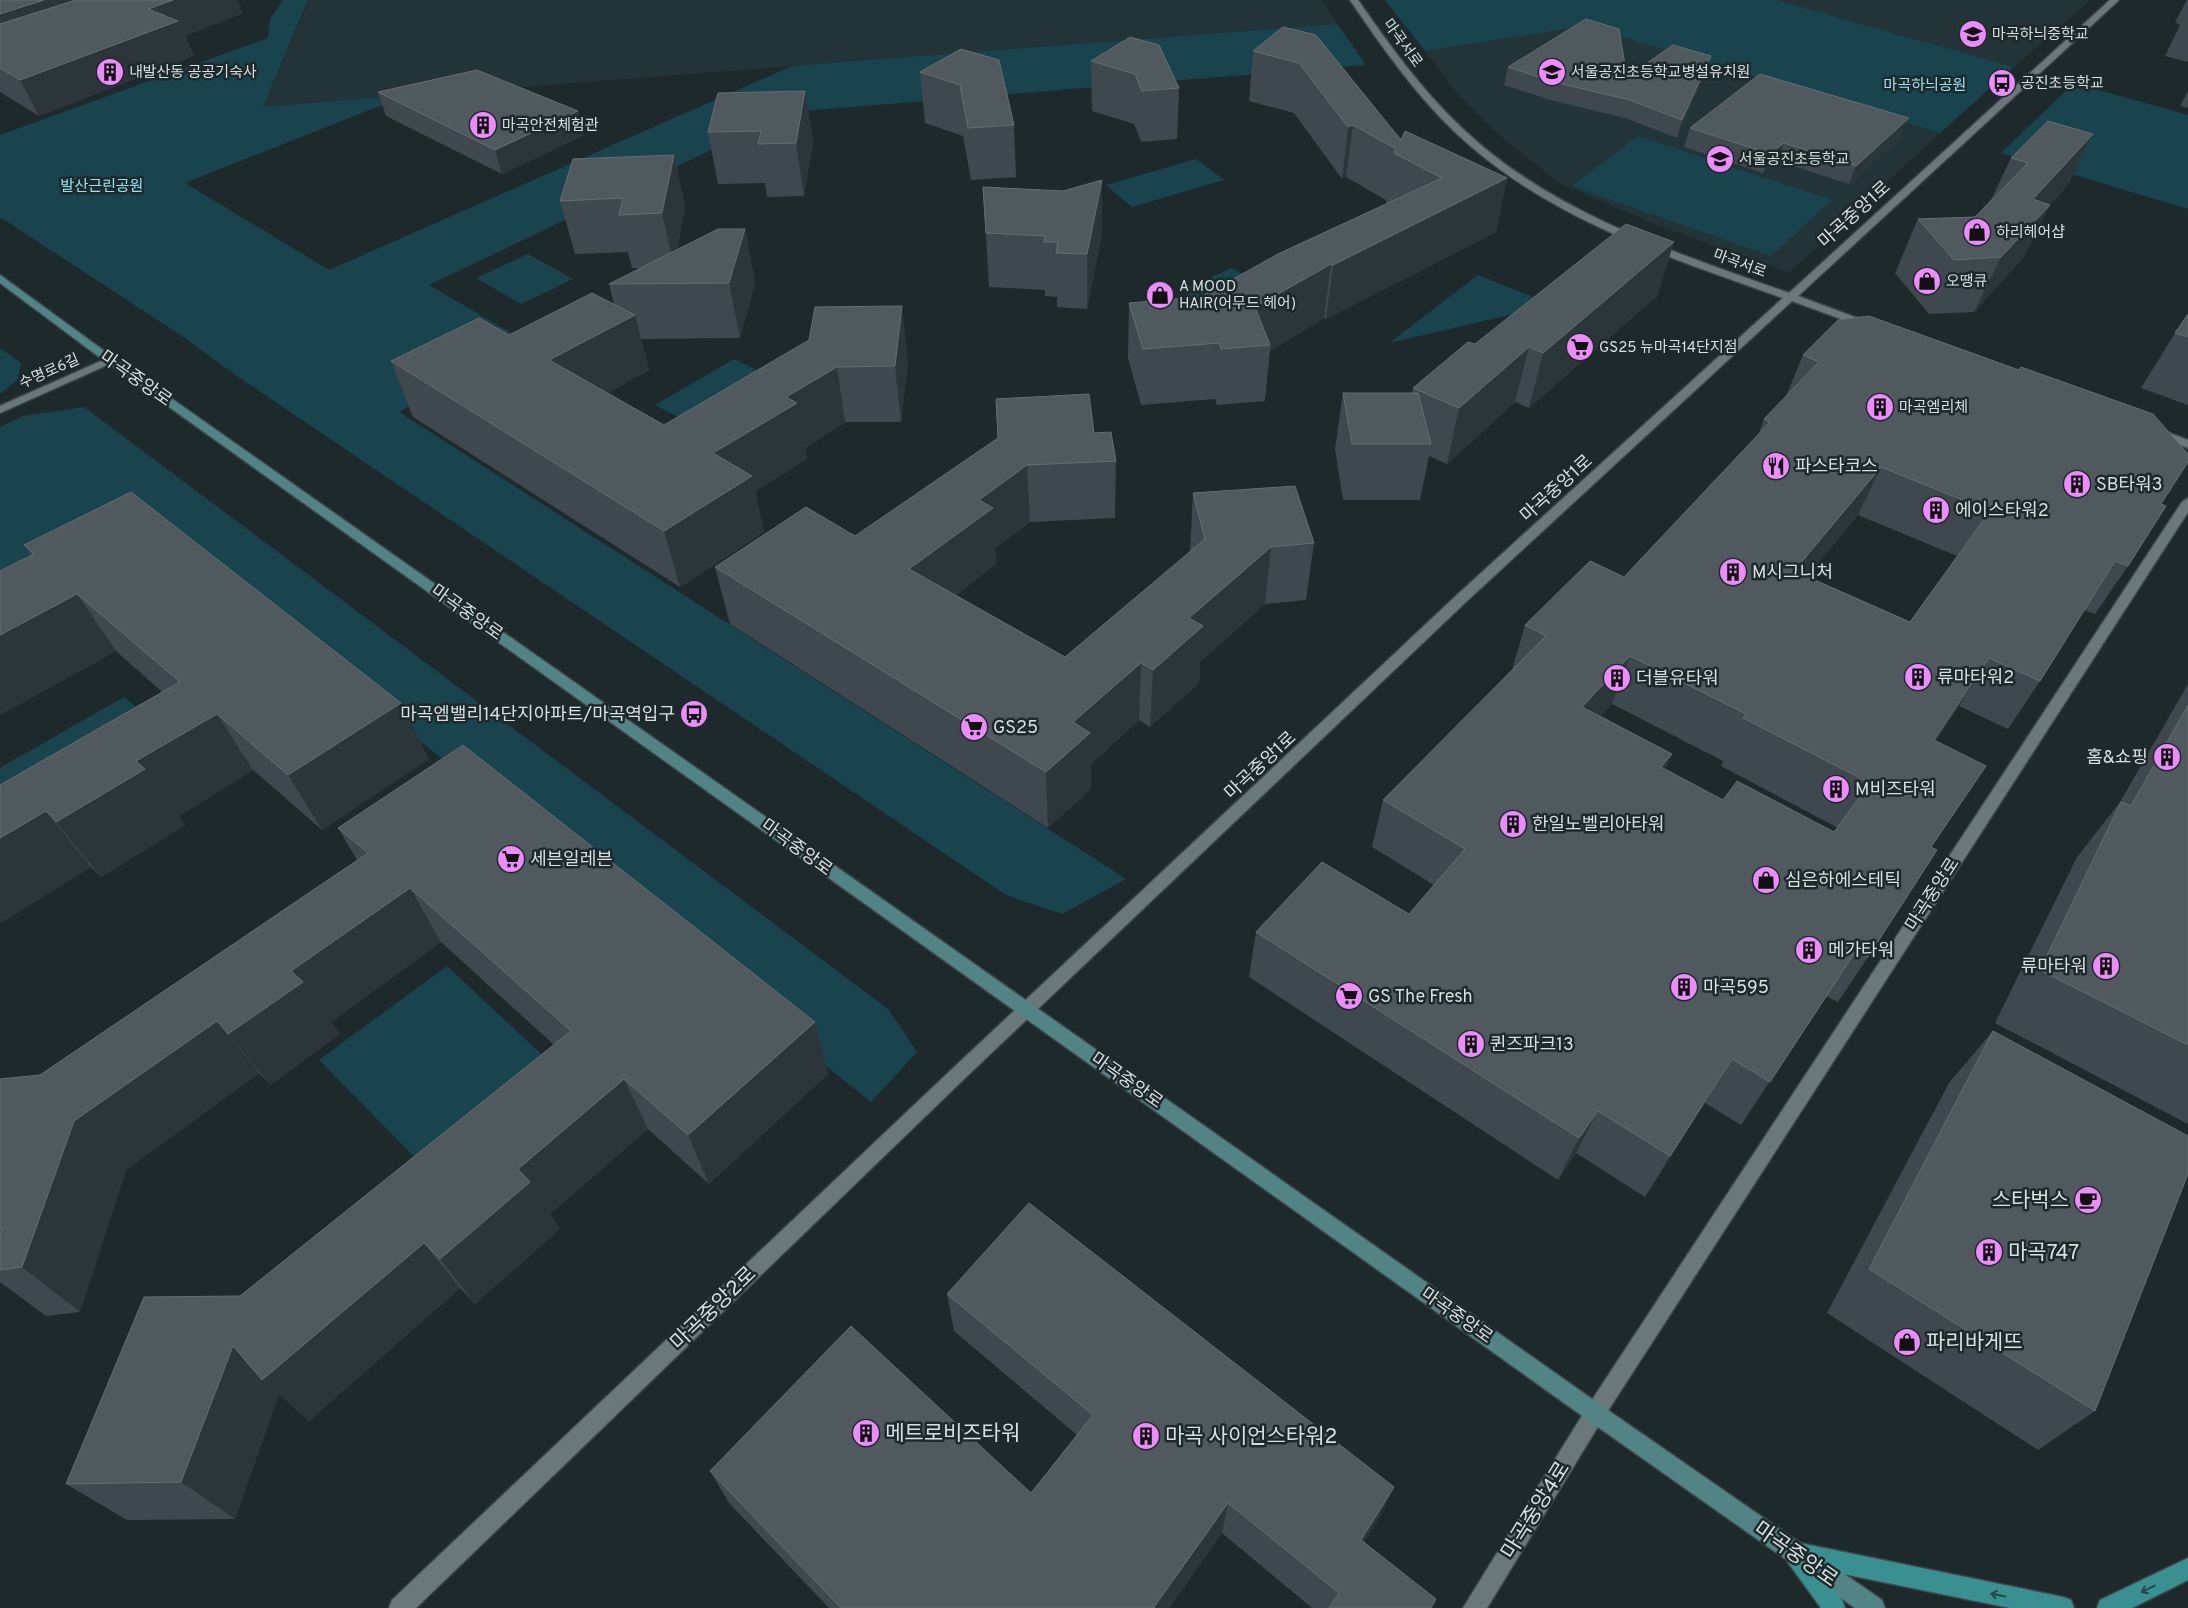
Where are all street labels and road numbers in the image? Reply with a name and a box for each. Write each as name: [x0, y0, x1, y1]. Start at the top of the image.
street label: 마곡서로: [1378, 16, 1426, 72]
street label: 마곡중앙1로: [1814, 177, 1896, 254]
street label: 마곡서로: [1710, 246, 1769, 283]
street label: 마곡중앙로: [95, 346, 176, 412]
street label: 수명로6길: [16, 351, 83, 394]
street label: 마곡중앙1로: [1516, 451, 1598, 528]
street label: 마곡중앙로: [426, 580, 507, 646]
street label: 마곡중앙1로: [1220, 727, 1302, 805]
street label: 마곡중앙로: [756, 815, 836, 882]
street label: 마곡중앙로: [1901, 854, 1965, 936]
street label: 마곡중앙로: [1086, 1048, 1167, 1114]
street label: 마곡중앙2로: [665, 1261, 763, 1357]
street label: 마곡중앙로: [1416, 1283, 1497, 1349]
street label: 마곡중앙4로: [1496, 1457, 1577, 1564]
street label: 마곡중앙로: [1748, 1516, 1842, 1594]

